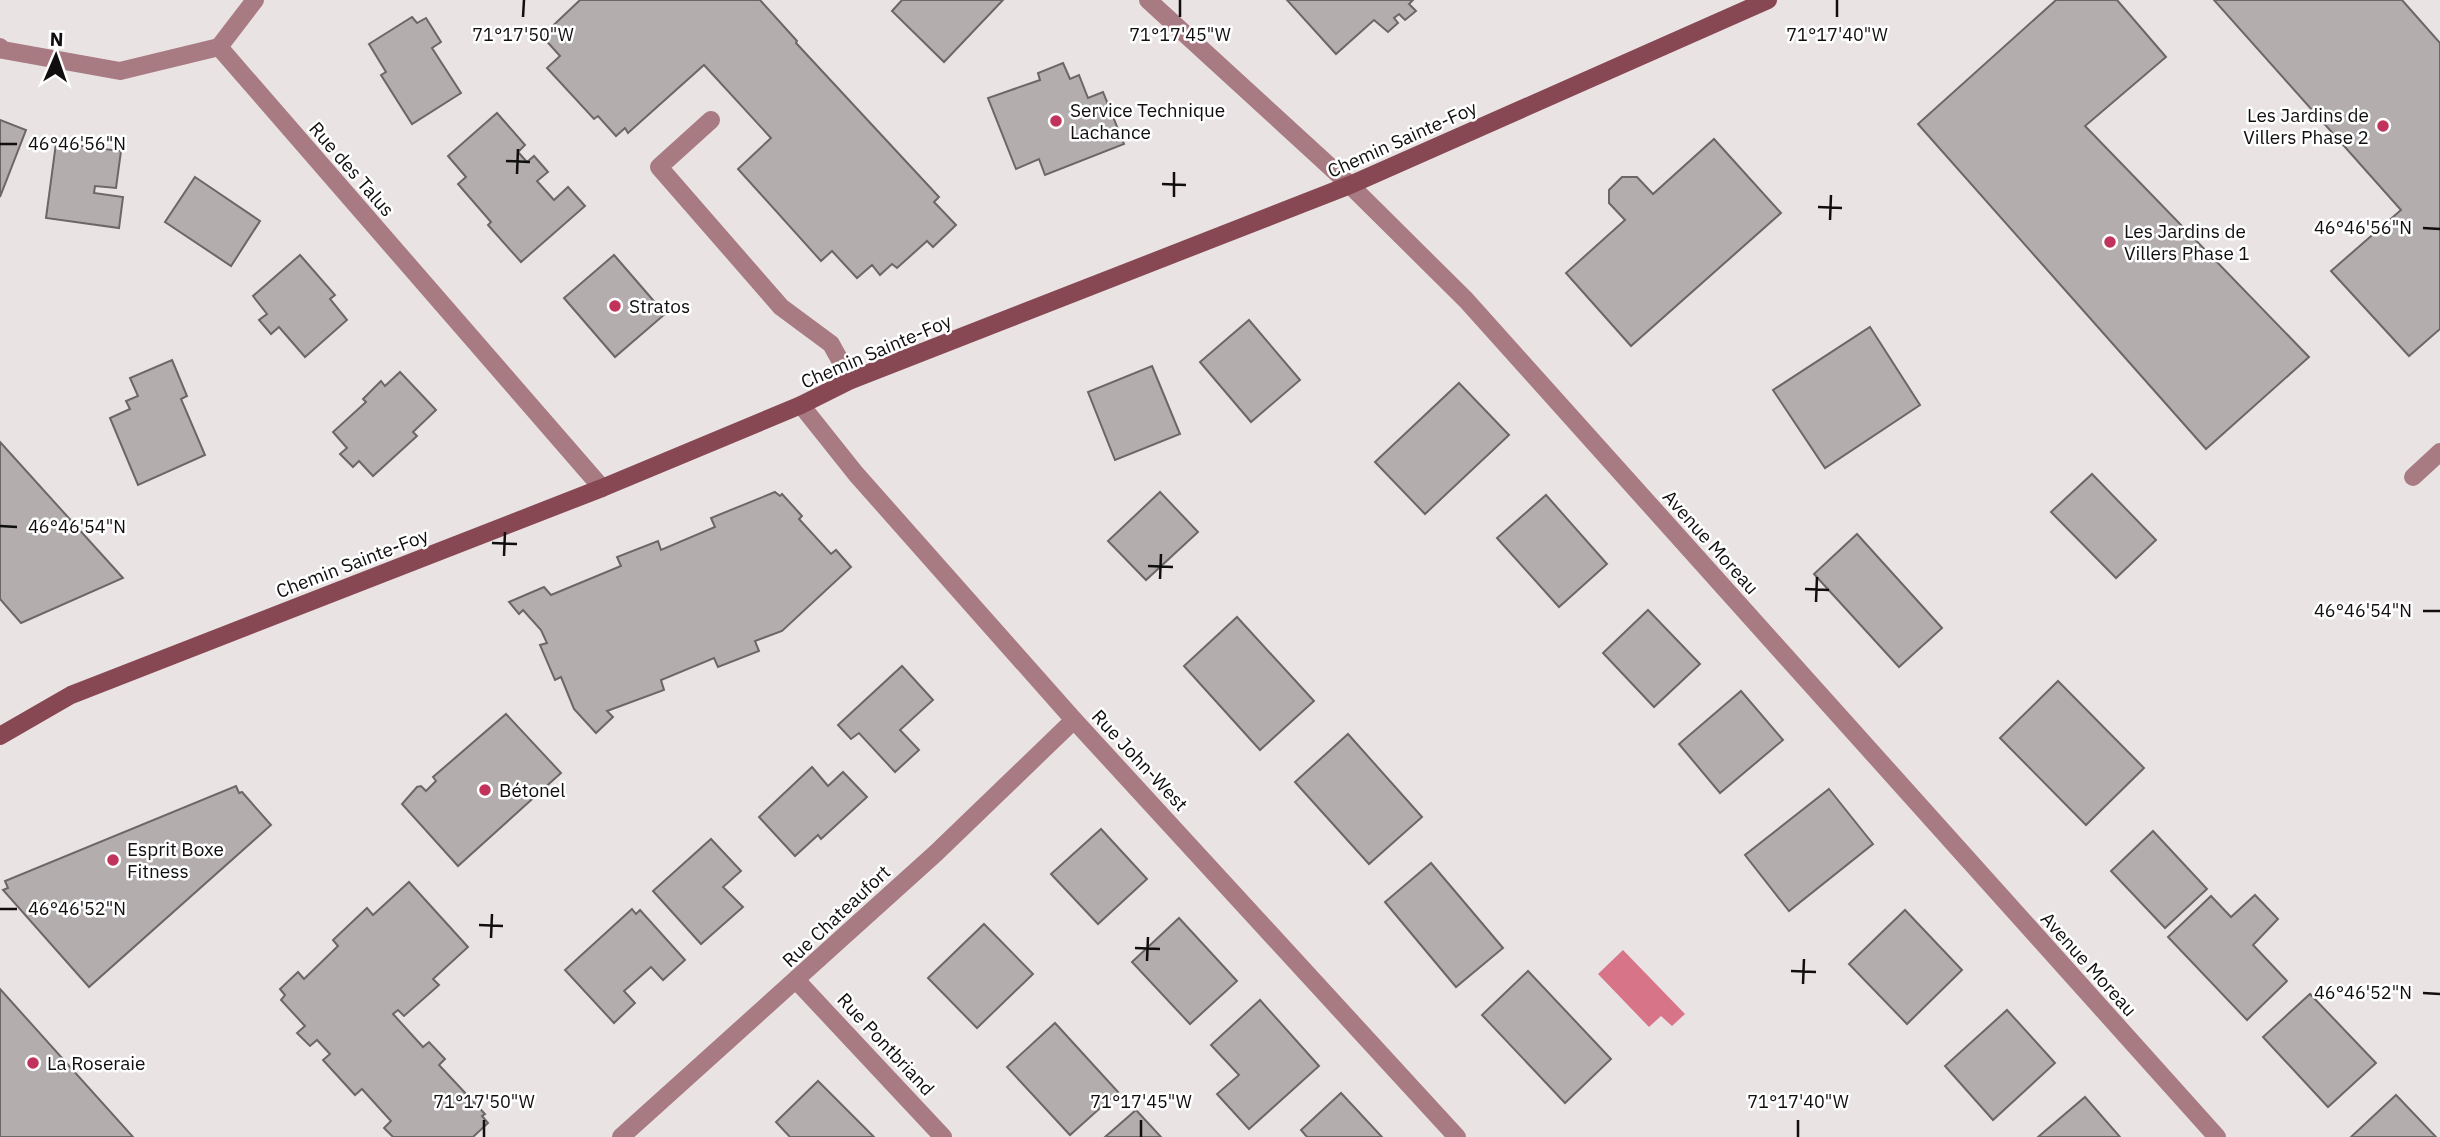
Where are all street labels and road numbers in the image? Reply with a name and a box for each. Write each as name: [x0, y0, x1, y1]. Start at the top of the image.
street label: Chemin Sainte-Foy: [1323, 95, 1481, 183]
street label: Rue des Talus: [304, 117, 400, 221]
street label: Chemin Sainte-Foy: [797, 308, 955, 394]
street label: Avenue Moreau: [1658, 485, 1764, 599]
street label: Chemin Sainte-Foy: [272, 523, 432, 603]
street label: Rue John-West: [1087, 704, 1193, 816]
street label: Rue Chateaufort: [777, 860, 895, 972]
street label: Avenue Moreau: [2036, 907, 2142, 1021]
street label: Rue Pontbriand: [832, 988, 940, 1100]

